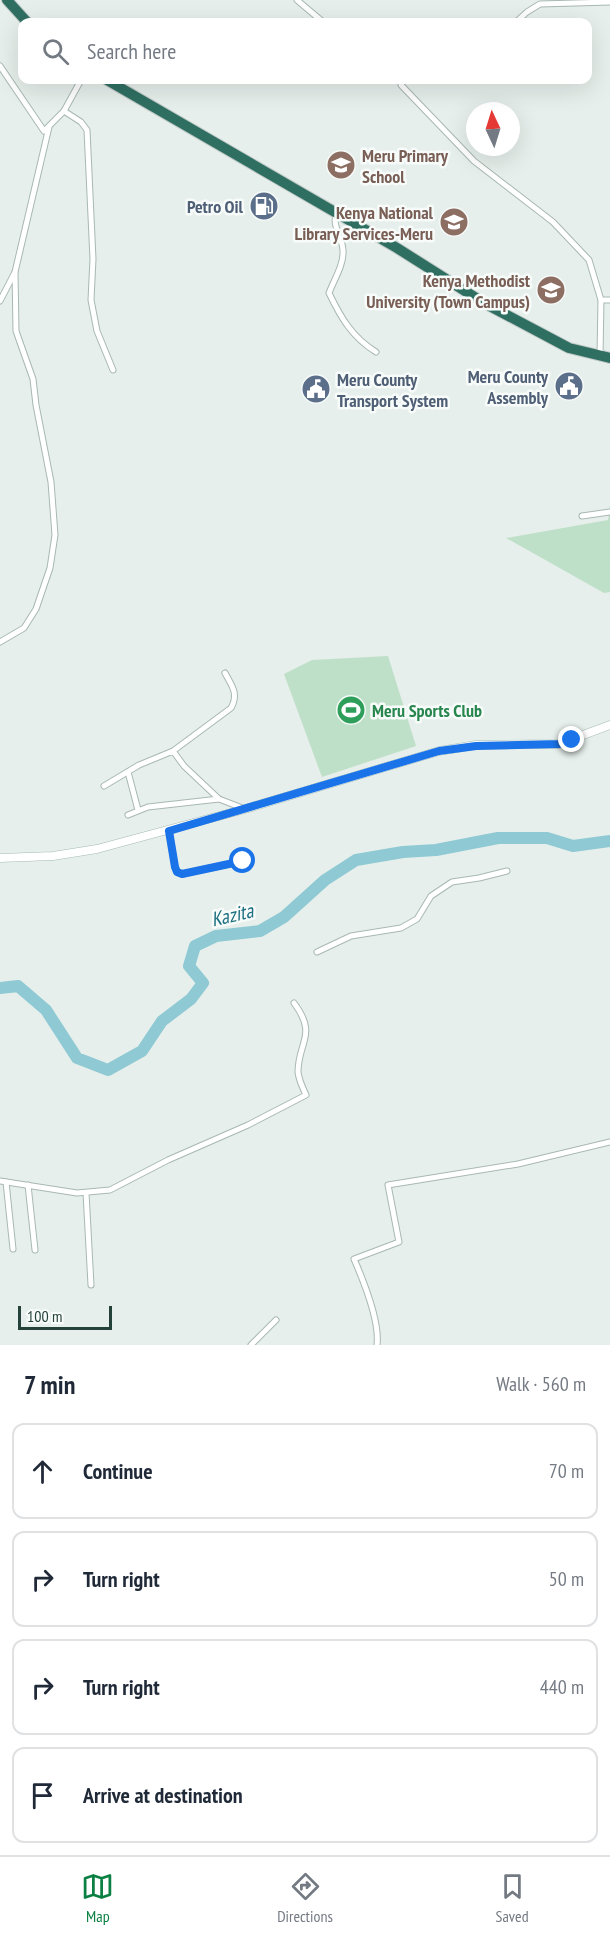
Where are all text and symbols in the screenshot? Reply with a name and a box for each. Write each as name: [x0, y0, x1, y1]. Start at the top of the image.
search box: [18, 18, 592, 84]
icon: search: [39, 35, 72, 68]
text: Search here: [87, 37, 176, 65]
north arrow: [466, 102, 520, 156]
place label: Meru Primary School: [362, 144, 449, 188]
school or university icon: Meru Primary School: [325, 149, 357, 181]
fuel station icon: Petro Oil: [248, 190, 280, 222]
place label: Petro Oil: [187, 195, 244, 218]
place label: Kenya National Library Services-Meru: [295, 201, 434, 245]
school or university icon: Kenya National Library Services-Meru: [438, 206, 470, 238]
place label: Kenya Methodist University (Town Campus): [366, 269, 531, 313]
school or university icon: Kenya Methodist University (Town Campus): [535, 274, 567, 306]
place label: Meru County Assembly: [468, 365, 549, 409]
place label: Meru County Transport System: [337, 368, 448, 412]
public building icon: Meru County Assembly: [553, 370, 585, 402]
public building icon: Meru County Transport System: [300, 373, 332, 405]
sports icon: Meru Sports Club: [335, 694, 367, 726]
place label: Meru Sports Club: [372, 699, 482, 722]
route end: [558, 726, 584, 752]
route start: [229, 847, 255, 873]
water label: Kazita: [208, 897, 257, 932]
scale bar: [18, 1303, 112, 1330]
text: 100 m: [27, 1306, 62, 1326]
text: 7 min: [24, 1368, 75, 1401]
text: Walk · 560 m: [496, 1371, 586, 1397]
icon: ahead: [26, 1455, 59, 1488]
text: Continue: [83, 1457, 153, 1485]
text: 70 m: [549, 1458, 584, 1484]
icon: right: [26, 1563, 59, 1596]
text: Turn right: [83, 1565, 160, 1593]
text: 50 m: [549, 1566, 584, 1592]
icon: right: [26, 1671, 59, 1704]
text: Turn right: [83, 1673, 160, 1701]
text: 440 m: [540, 1674, 584, 1700]
icon: arrive: [26, 1779, 59, 1812]
text: Arrive at destination: [83, 1781, 243, 1809]
tab: Map: [81, 1870, 114, 1926]
tab: Directions: [277, 1870, 333, 1926]
tab: Saved: [496, 1870, 529, 1926]

